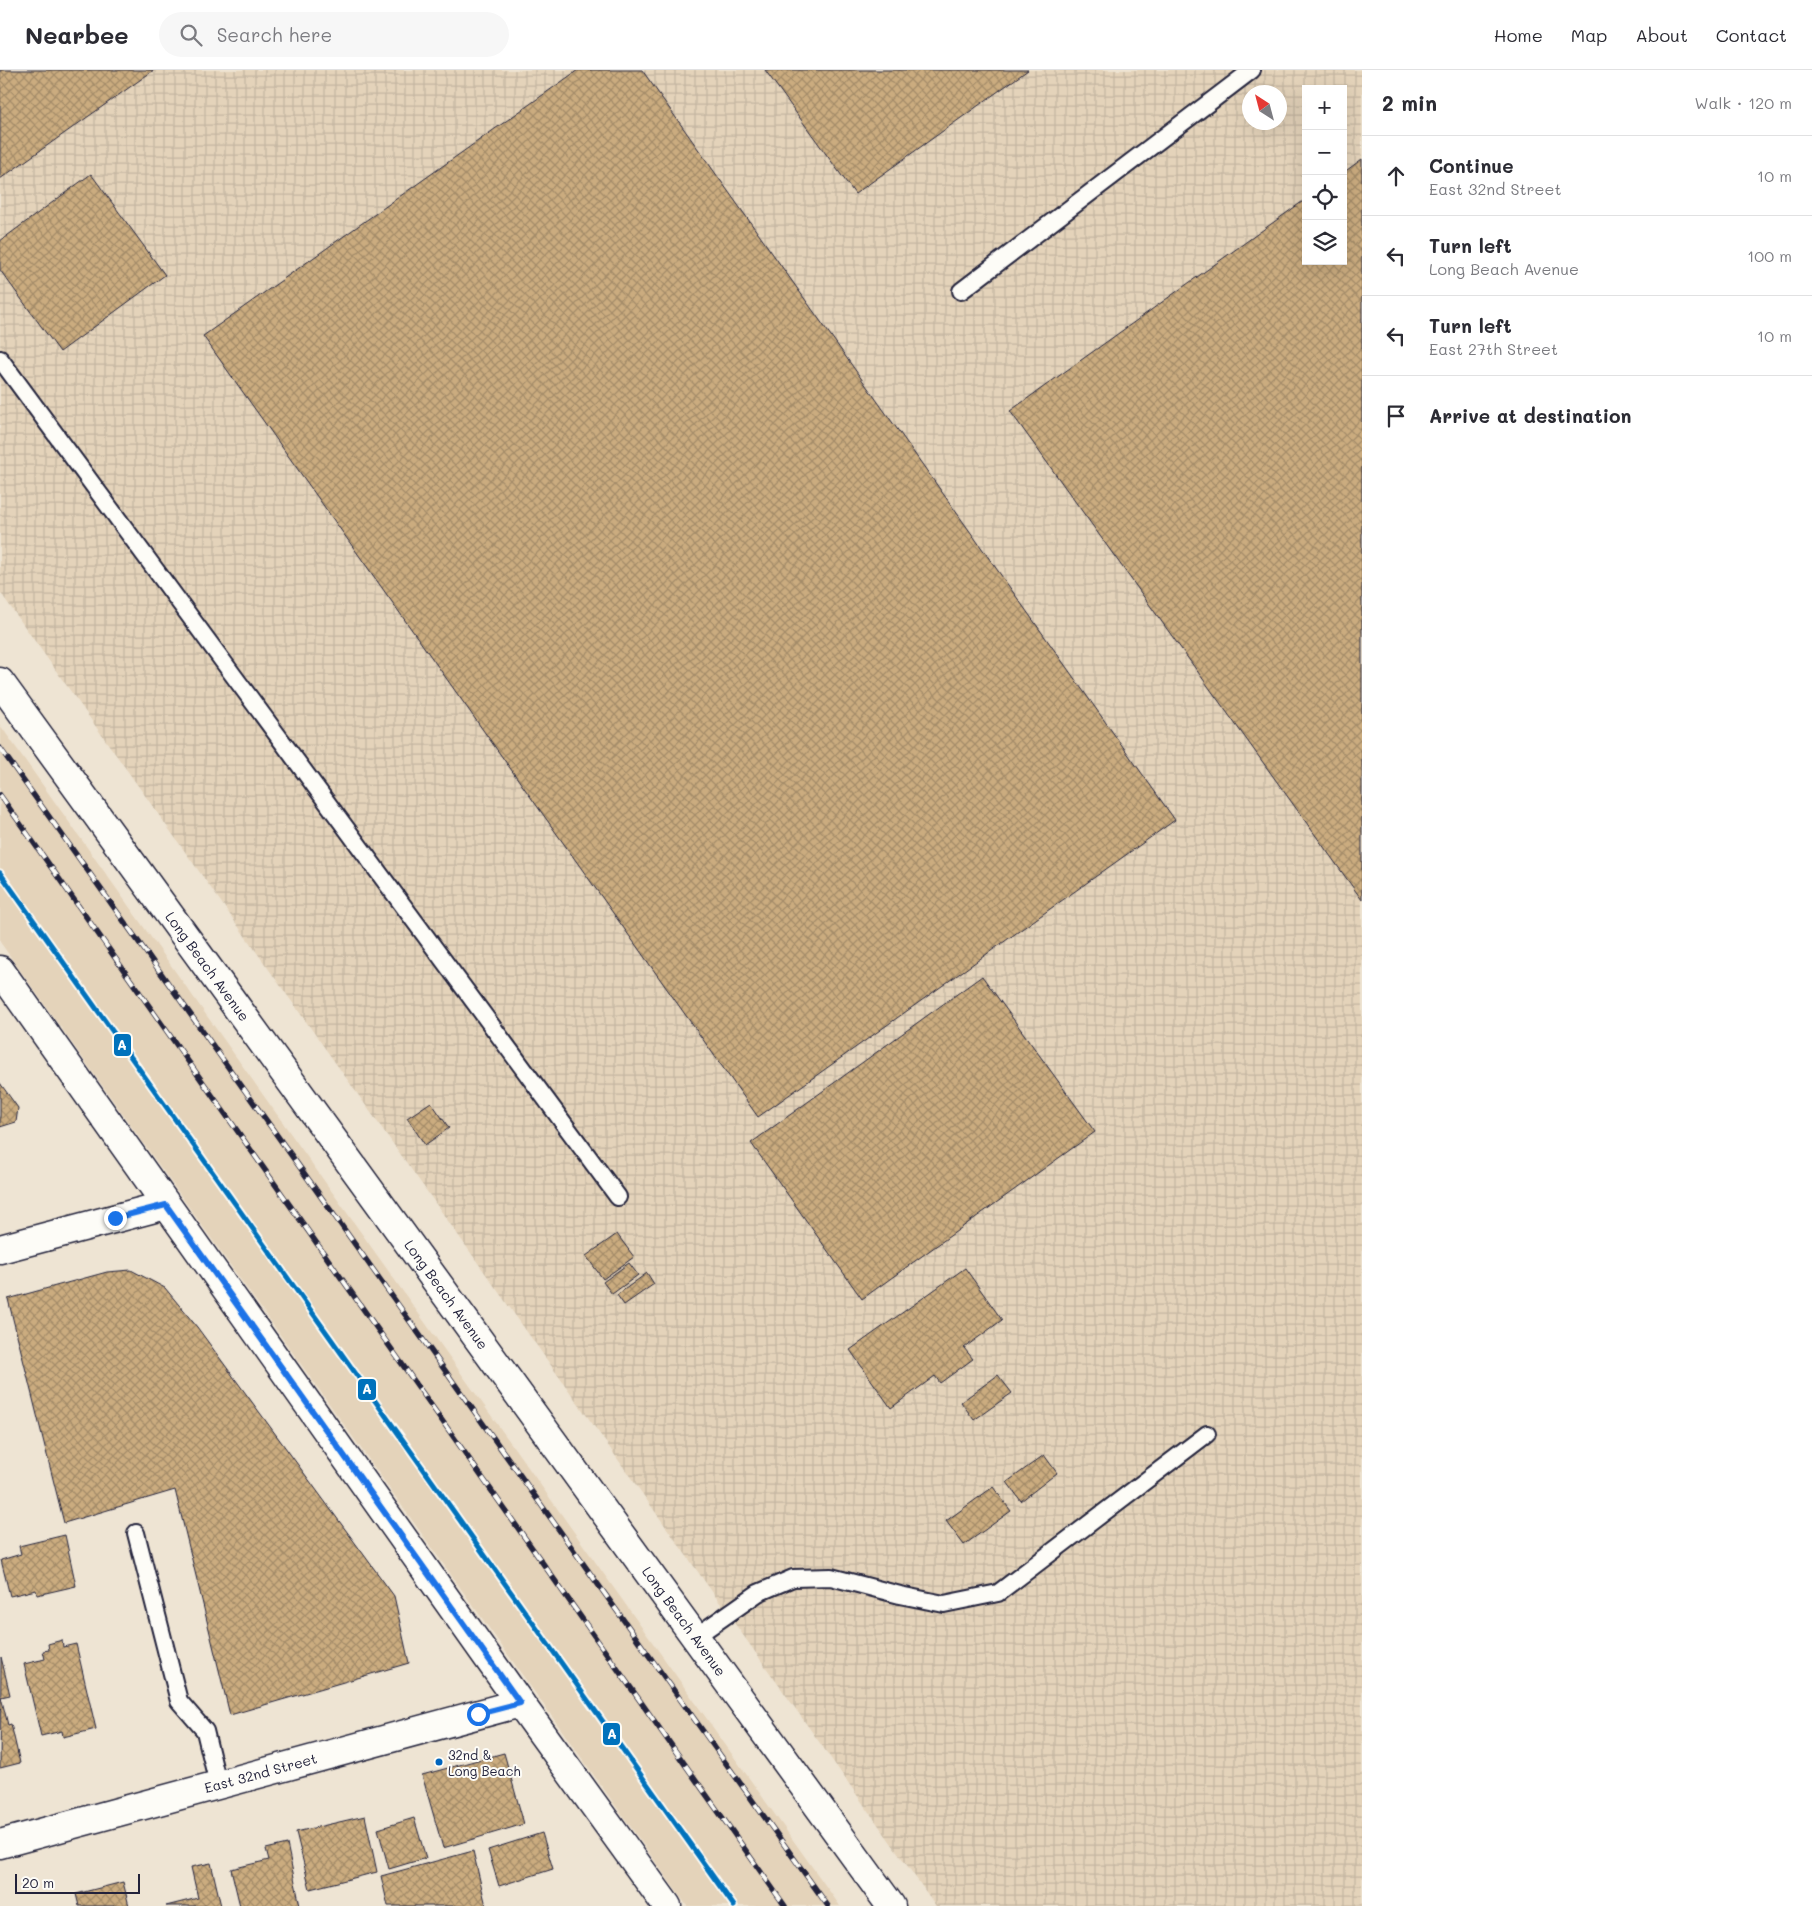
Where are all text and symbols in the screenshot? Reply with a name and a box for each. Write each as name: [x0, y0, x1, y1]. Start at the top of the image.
search box: [159, 12, 509, 57]
text: Nearbee: [25, 19, 129, 50]
icon: search: [177, 21, 205, 49]
text: Search here: [217, 22, 332, 47]
text: Home: [1494, 23, 1543, 47]
text: Map: [1571, 23, 1607, 47]
text: About: [1635, 23, 1688, 47]
text: Contact: [1716, 23, 1787, 47]
north arrow: [1242, 85, 1287, 130]
map controls: [1302, 85, 1347, 265]
button: +: [1302, 85, 1347, 130]
text: 2 min: [1382, 89, 1437, 116]
text: Walk · 120 m: [1694, 92, 1792, 113]
button: −: [1302, 130, 1347, 175]
text: Continue: [1429, 153, 1514, 178]
icon: ahead: [1382, 162, 1410, 190]
text: 10 m: [1757, 165, 1792, 186]
button: locate: [1302, 175, 1347, 220]
text: East 32nd Street: [1429, 178, 1561, 199]
button: layers: [1302, 220, 1347, 265]
text: Turn left: [1429, 233, 1512, 258]
icon: left: [1382, 242, 1410, 270]
text: 100 m: [1747, 245, 1792, 266]
text: Long Beach Avenue: [1429, 258, 1579, 279]
text: Turn left: [1429, 313, 1512, 338]
icon: left: [1382, 322, 1410, 350]
text: 10 m: [1757, 325, 1792, 346]
text: East 27th Street: [1429, 338, 1558, 359]
icon: arrive: [1382, 402, 1410, 430]
text: Arrive at destination: [1429, 403, 1632, 428]
street label: Long Beach Avenue: [161, 908, 254, 1025]
line badge: A: [113, 1033, 132, 1057]
text: A: [117, 1035, 127, 1054]
route end: [104, 1207, 127, 1230]
street label: Long Beach Avenue: [400, 1236, 493, 1353]
line badge: A: [357, 1378, 377, 1401]
text: A: [362, 1379, 372, 1398]
street label: Long Beach Avenue: [638, 1562, 731, 1680]
route start: [467, 1703, 490, 1726]
line badge: A: [602, 1722, 621, 1746]
text: A: [607, 1724, 617, 1743]
place label: 32nd & Long Beach: [448, 1746, 521, 1779]
street label: East 32nd Street: [202, 1749, 319, 1797]
marker: 32nd & Long Beach: [434, 1757, 444, 1767]
scale bar: [15, 1871, 140, 1894]
text: 20 m: [22, 1873, 54, 1892]

